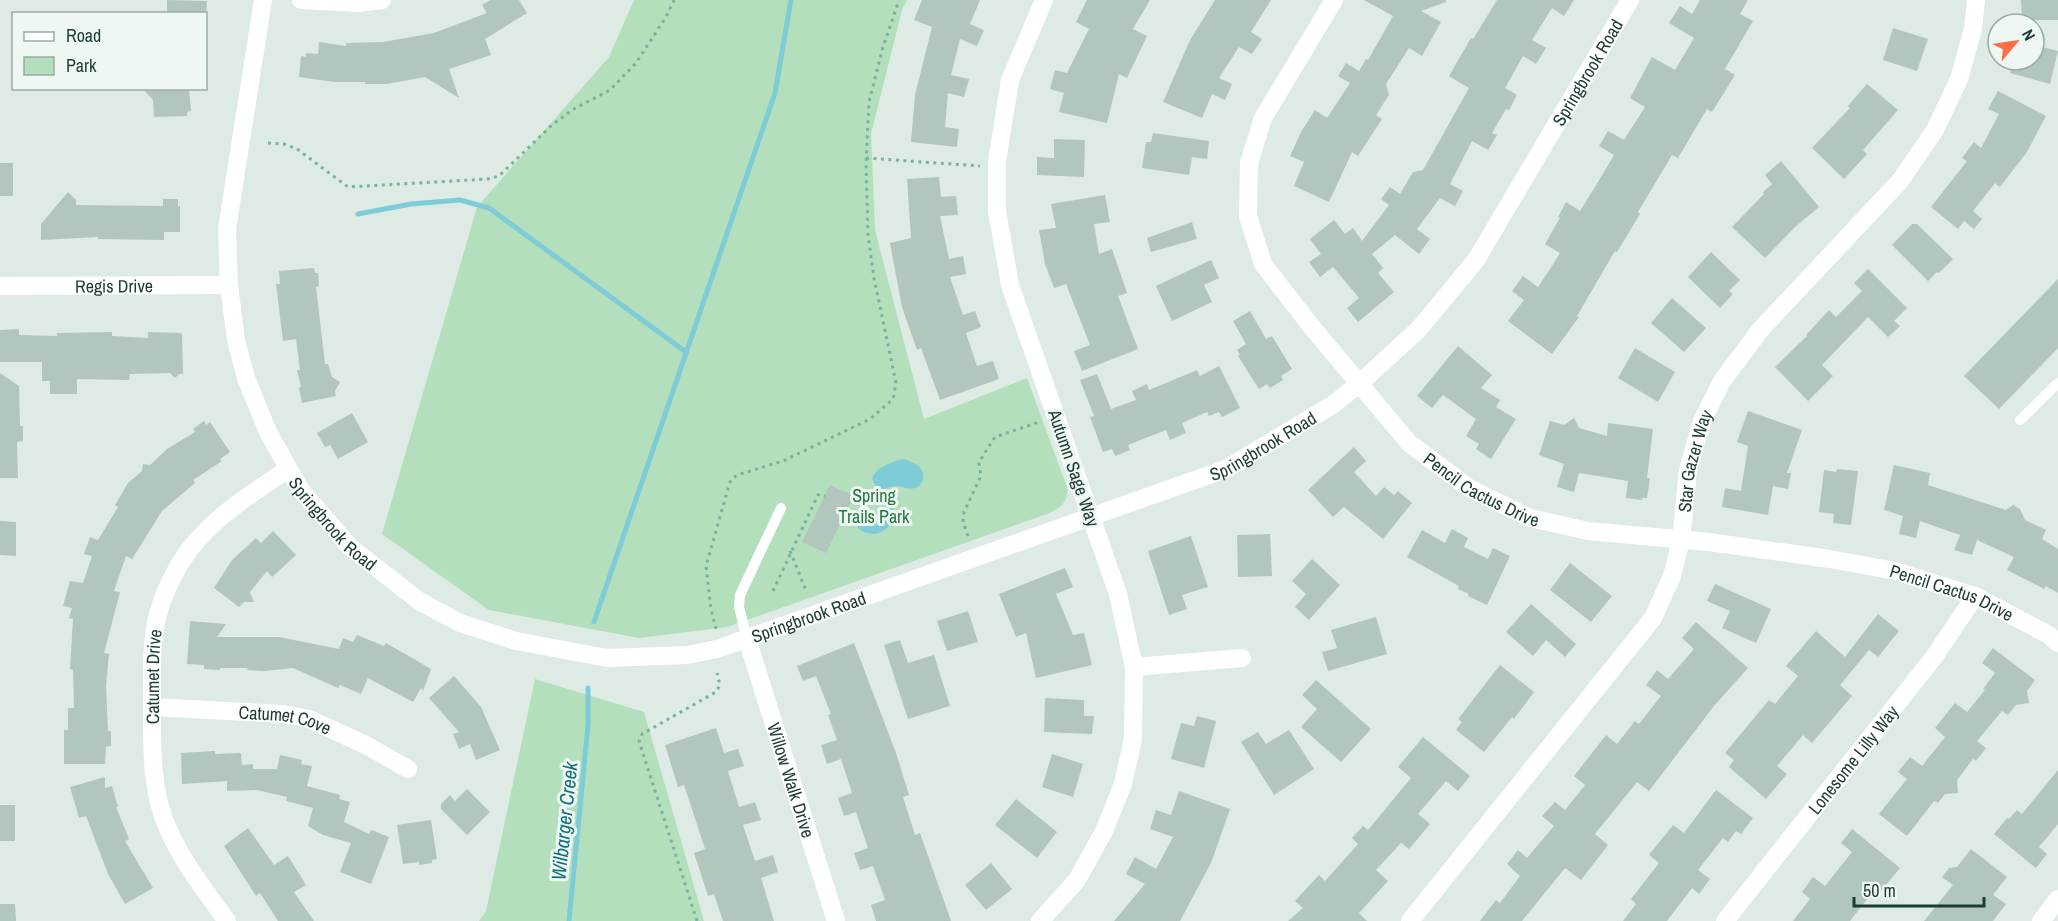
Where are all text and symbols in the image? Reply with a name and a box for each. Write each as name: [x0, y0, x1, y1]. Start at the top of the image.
legend: [12, 12, 207, 90]
north arrow: [1986, 12, 2046, 72]
street label: Springbrook Road: [1546, 14, 1628, 130]
text: Road: [66, 23, 101, 48]
text: N: [2017, 25, 2041, 44]
text: Park: [66, 53, 97, 78]
street label: Regis Drive: [75, 273, 153, 298]
street label: Autumn Sage Way: [1042, 405, 1106, 531]
street label: Springbrook Road: [1206, 405, 1321, 486]
street label: Star Gazer Way: [1671, 405, 1719, 513]
street label: Pencil Cactus Drive: [1419, 446, 1542, 532]
street label: Springbrook Road: [283, 472, 382, 576]
park label: Spring Trails Park: [839, 483, 910, 529]
street label: Pencil Cactus Drive: [1887, 558, 2018, 627]
street label: Springbrook Road: [748, 585, 869, 648]
street label: Catumet Drive: [139, 627, 167, 724]
street label: Catumet Cove: [238, 699, 336, 740]
street label: Lonesome Lilly Way: [1802, 699, 1904, 819]
street label: Willow Walk Drive: [762, 719, 821, 841]
water label: Wilbarger Creek: [544, 760, 584, 882]
scale bar: [1854, 870, 1984, 908]
text: 50 m: [1863, 878, 1896, 903]

